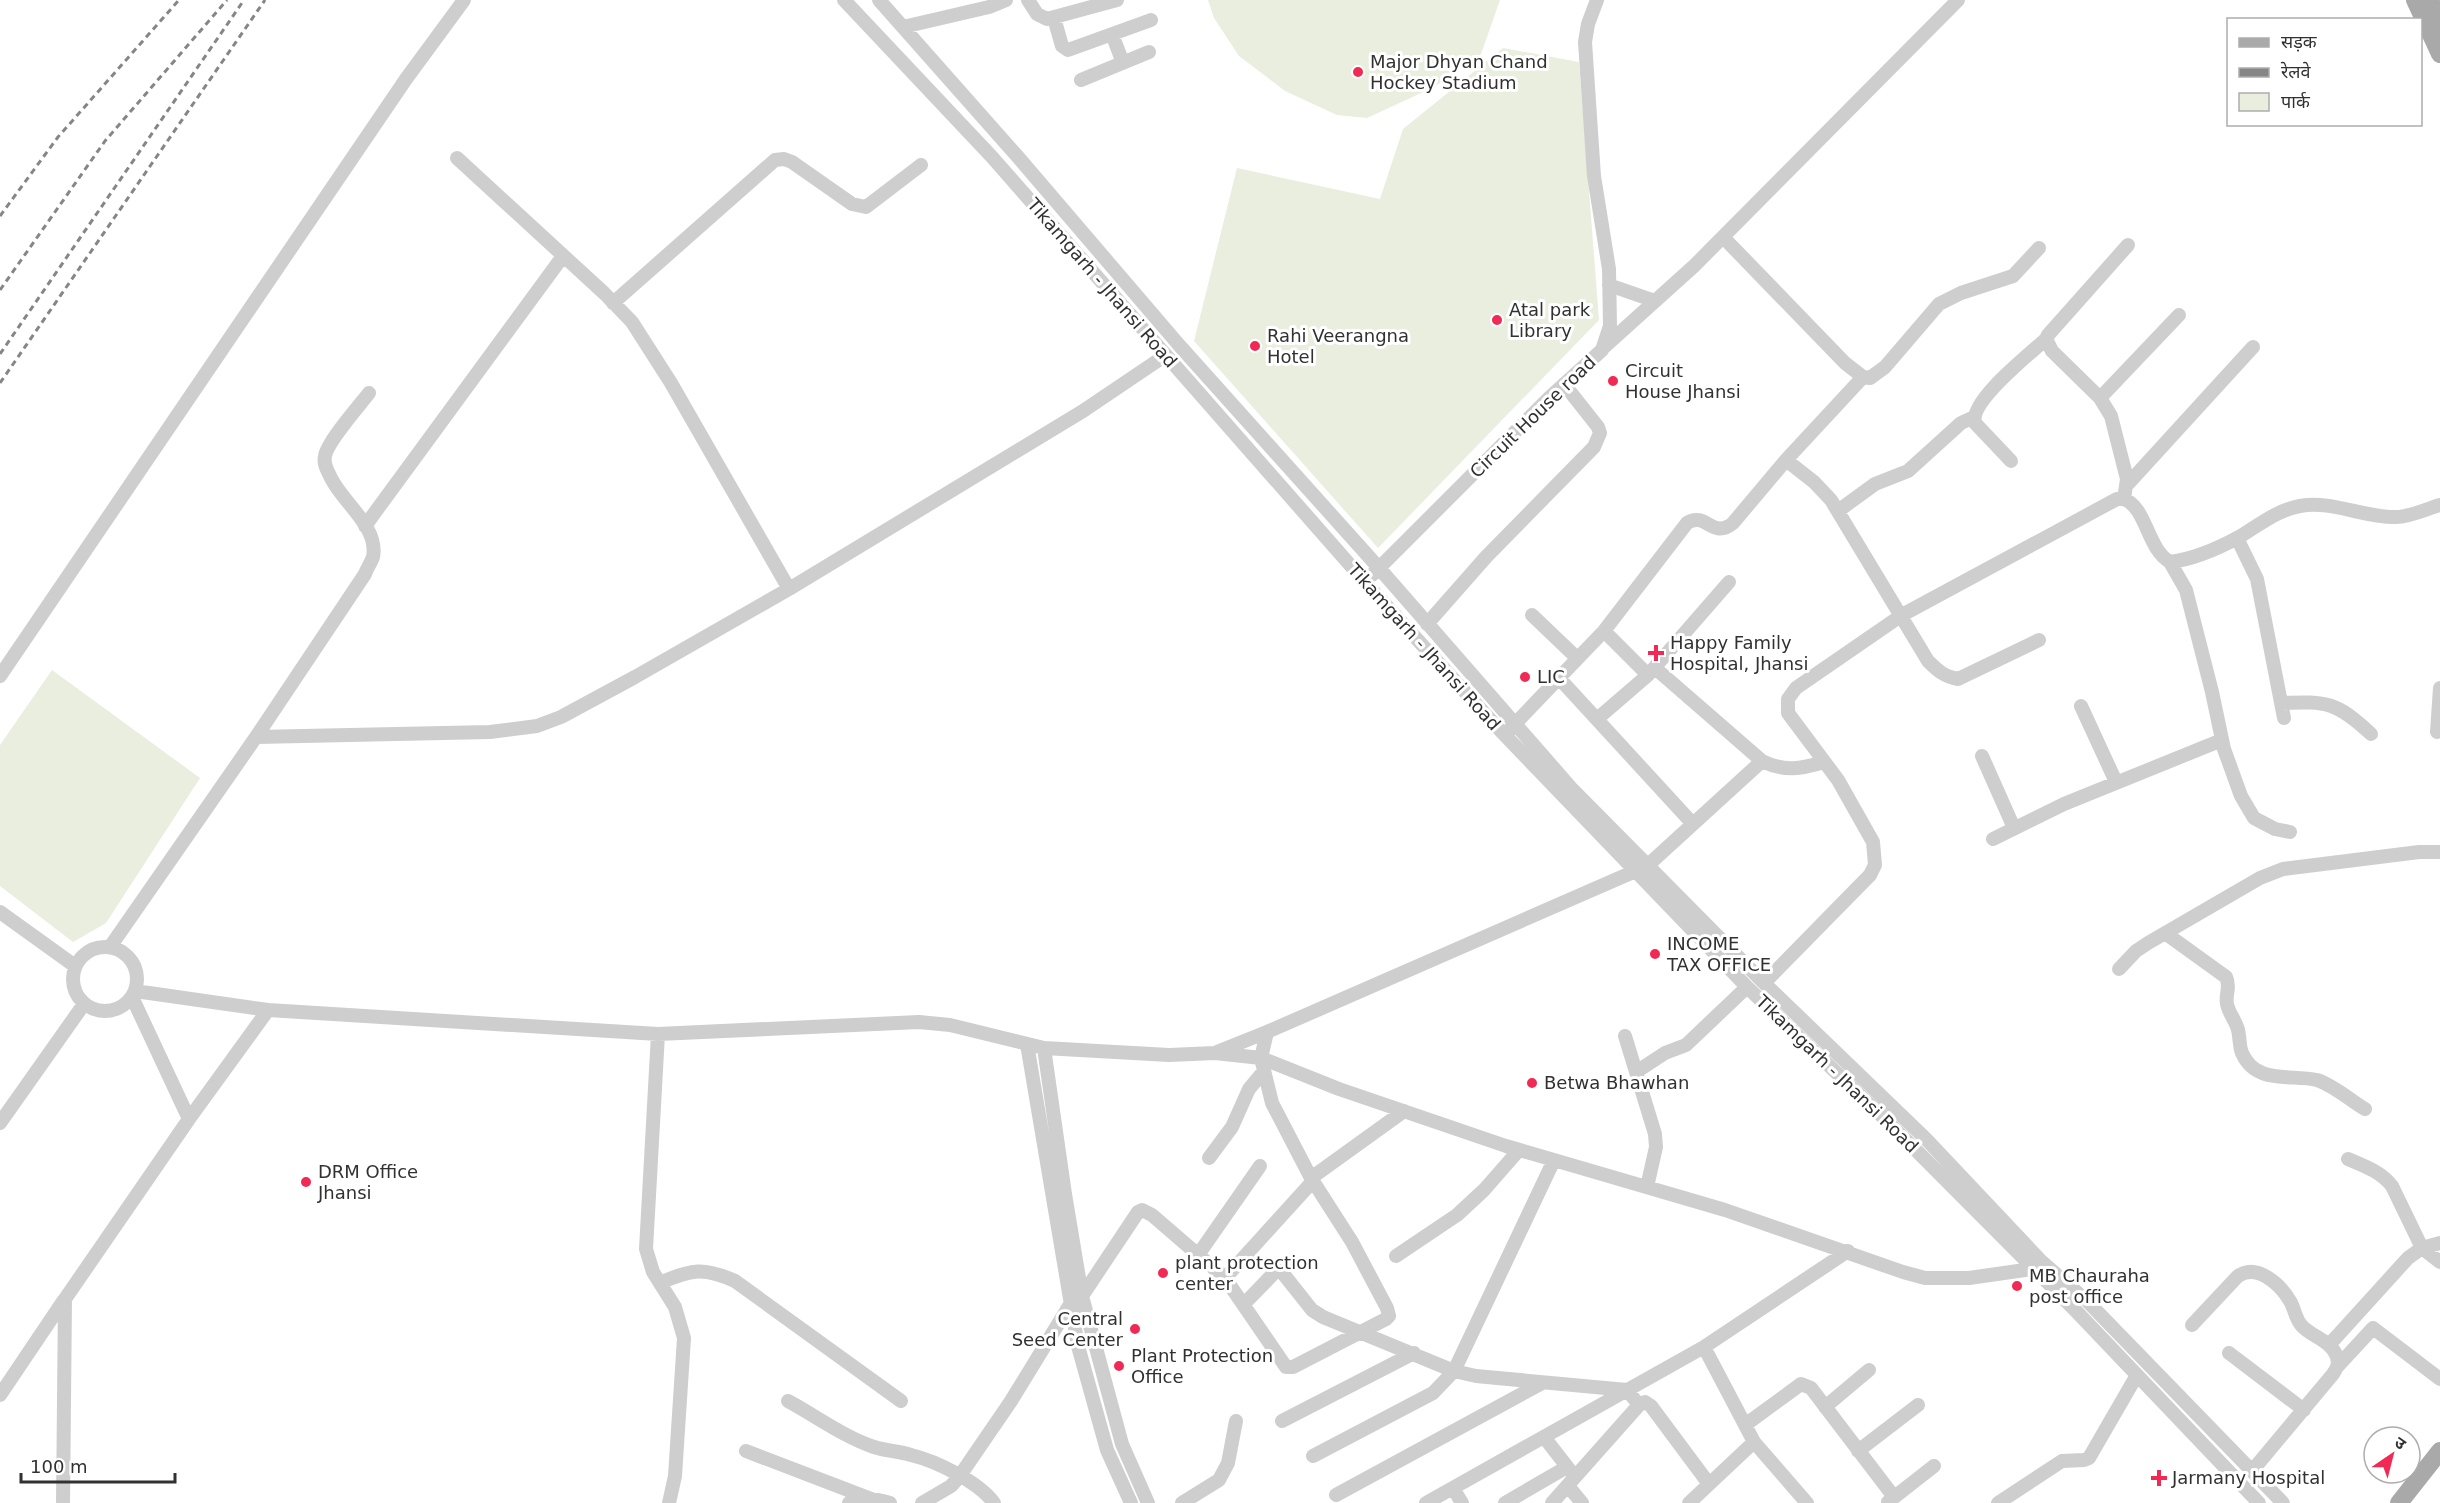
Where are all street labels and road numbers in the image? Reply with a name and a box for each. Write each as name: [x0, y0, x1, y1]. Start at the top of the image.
street label: Tikamgarh - Jhansi Road: [1022, 193, 1182, 372]
street label: Circuit House road: [1466, 351, 1600, 482]
street label: Tikamgarh - Jhansi Road: [1343, 558, 1505, 734]
street label: Tikamgarh - Jhansi Road: [1751, 990, 1923, 1157]

